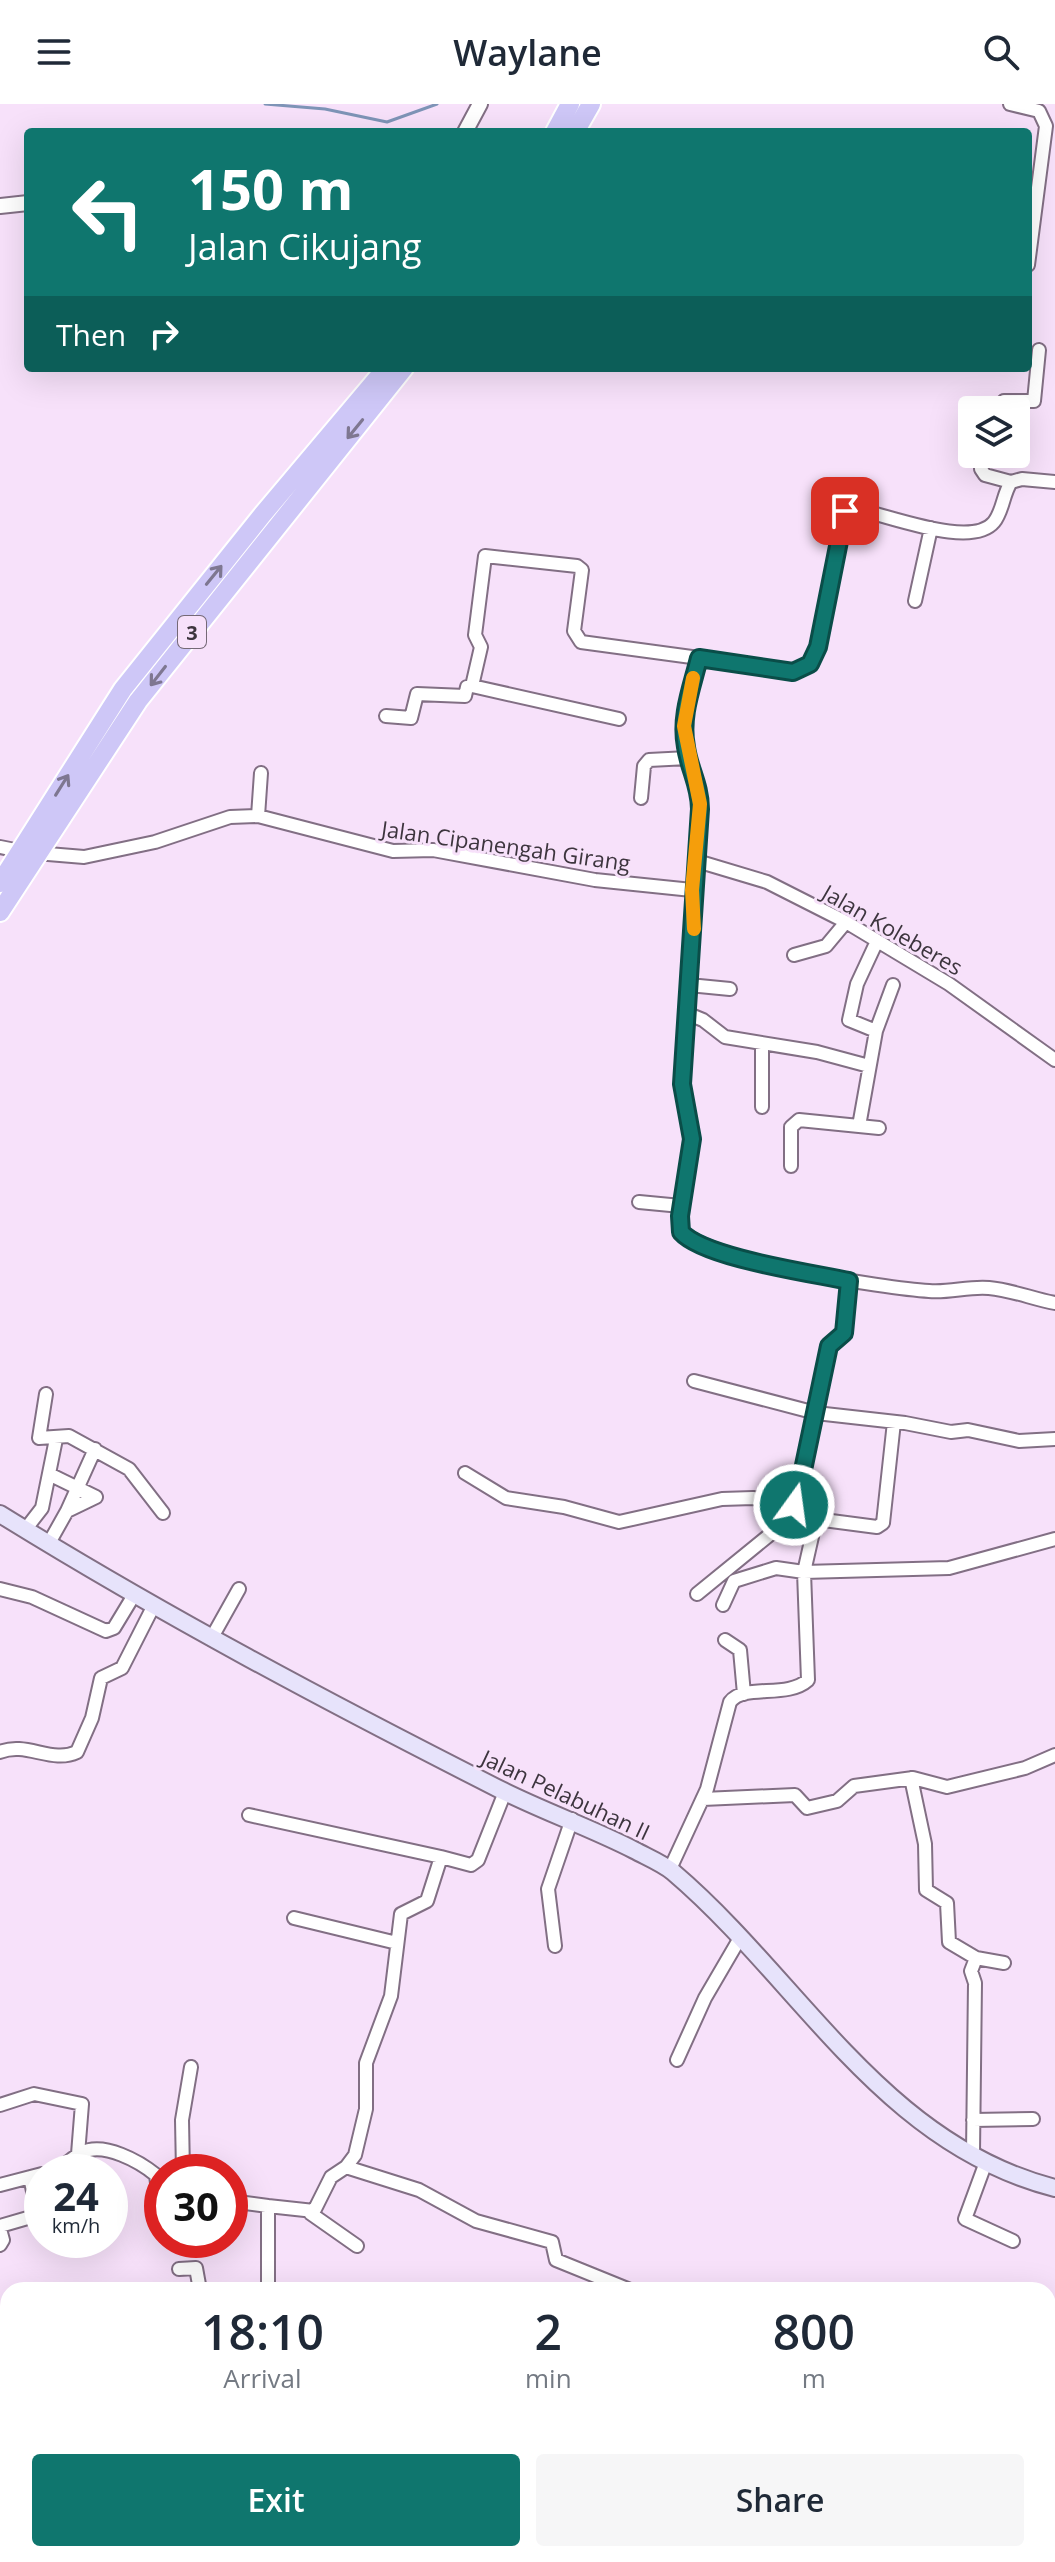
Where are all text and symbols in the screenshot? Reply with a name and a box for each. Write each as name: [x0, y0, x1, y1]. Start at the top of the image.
text: Waylane: [453, 28, 602, 77]
icon: menu: [32, 30, 76, 74]
icon: search: [979, 30, 1023, 74]
text: 150 m: [188, 150, 354, 226]
icon: left: [56, 160, 160, 264]
text: Jalan Cikujang: [188, 222, 422, 271]
icon: right: [142, 312, 186, 356]
text: Then: [56, 314, 126, 355]
map controls: [958, 396, 1030, 468]
button: layers: [958, 396, 1030, 468]
one-way arrow: [346, 418, 364, 439]
pin: [811, 477, 879, 545]
icon: arrive: [823, 489, 867, 533]
one-way arrow: [205, 565, 223, 586]
road number: 3: [178, 616, 206, 648]
one-way arrow: [149, 665, 166, 686]
one-way arrow: [54, 774, 70, 797]
street label: Jalan Cipanengah Girang: [378, 812, 632, 877]
street label: Jalan Koleberes: [816, 876, 969, 981]
position arrow: [752, 1463, 836, 1547]
street label: Jalan Pelabuhan II: [475, 1741, 655, 1846]
speed limit sign: 30: [144, 2154, 248, 2258]
text: 24: [53, 2168, 99, 2223]
text: km/h: [52, 2212, 100, 2239]
text: 18:10: [201, 2299, 324, 2364]
text: 2: [535, 2299, 562, 2364]
text: 800: [773, 2299, 855, 2364]
text: Arrival: [223, 2360, 302, 2396]
text: min: [525, 2360, 572, 2396]
text: m: [802, 2360, 826, 2396]
button: Exit: [32, 2454, 520, 2546]
button: Share: [536, 2454, 1024, 2546]

